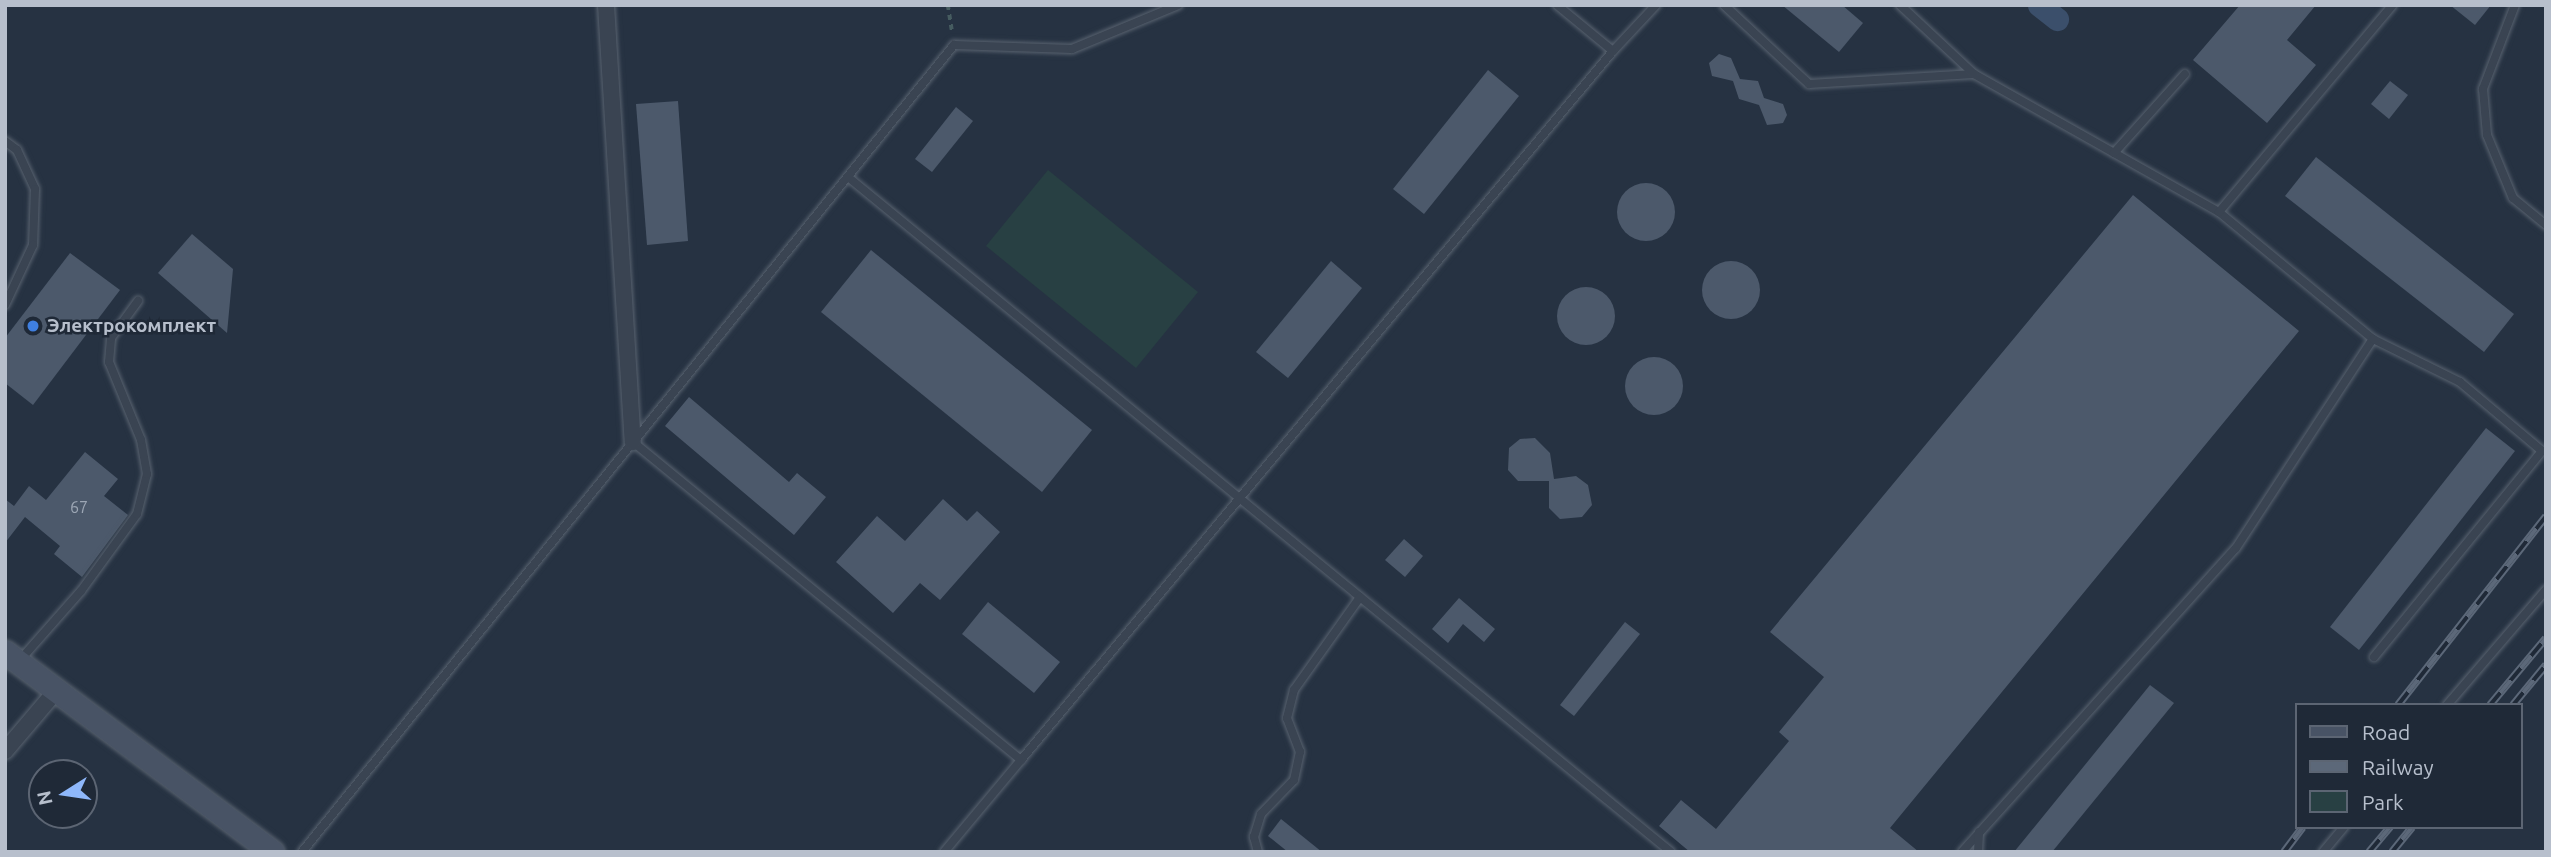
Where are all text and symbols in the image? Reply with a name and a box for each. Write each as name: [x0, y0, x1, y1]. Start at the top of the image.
place label: Электрокомплект: [47, 315, 216, 337]
marker: Электрокомплект: [25, 318, 41, 334]
house number: 67: [70, 497, 88, 517]
legend: [2296, 703, 2523, 829]
text: Road: [2362, 720, 2410, 744]
text: Railway: [2362, 755, 2434, 779]
north arrow: [28, 759, 98, 829]
text: N: [32, 789, 57, 807]
text: Park: [2362, 790, 2404, 814]

